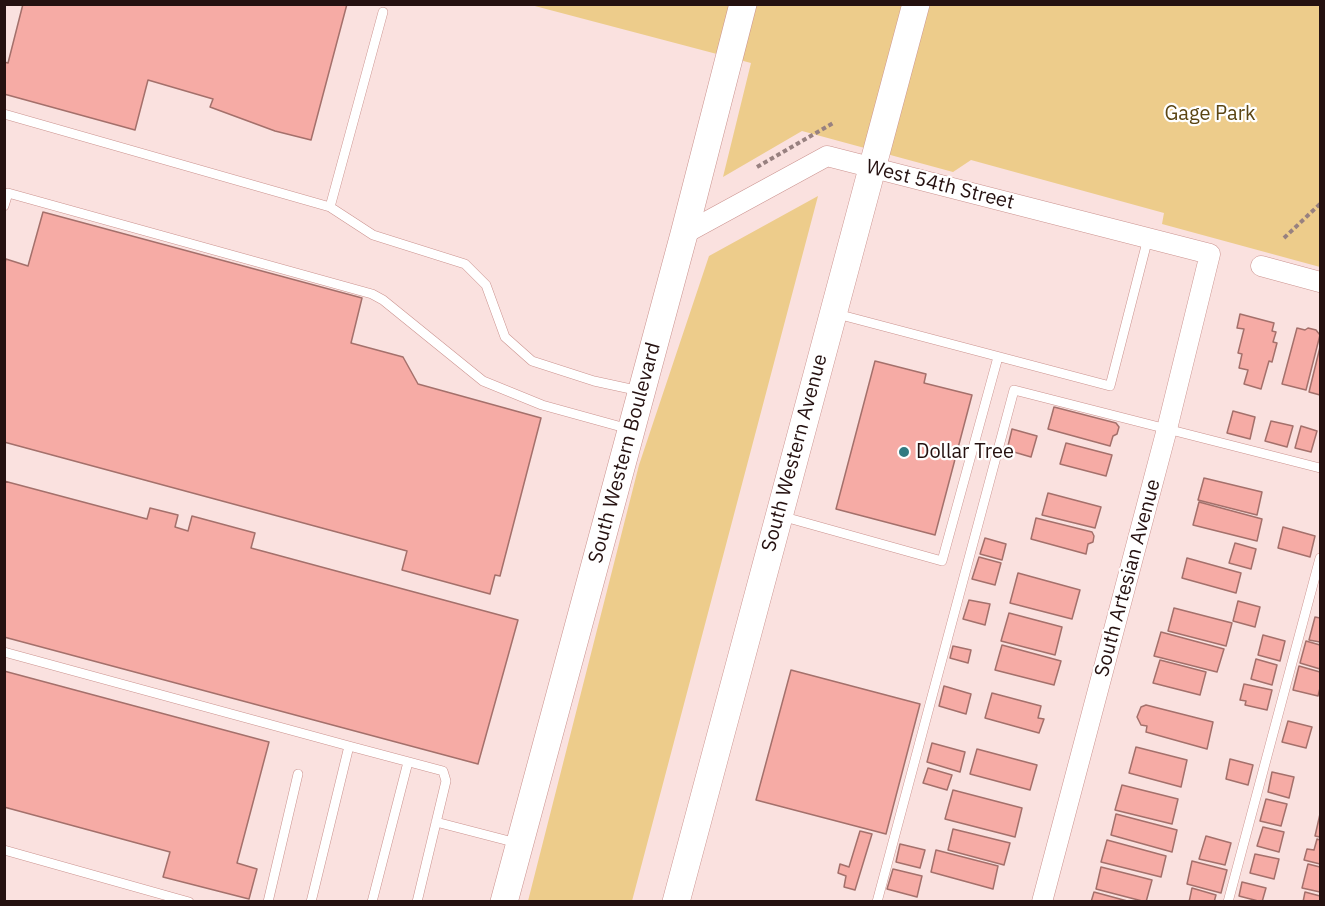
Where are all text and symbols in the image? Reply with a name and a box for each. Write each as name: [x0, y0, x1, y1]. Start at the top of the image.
park label: Gage Park: [1164, 102, 1256, 126]
street label: West 54th Street: [863, 155, 1017, 215]
street label: South Western Boulevard: [584, 340, 666, 566]
street label: South Western Avenue: [757, 352, 833, 554]
place label: Dollar Tree: [916, 440, 1014, 464]
marker: Dollar Tree: [897, 445, 911, 459]
street label: South Artesian Avenue: [1090, 477, 1166, 679]

